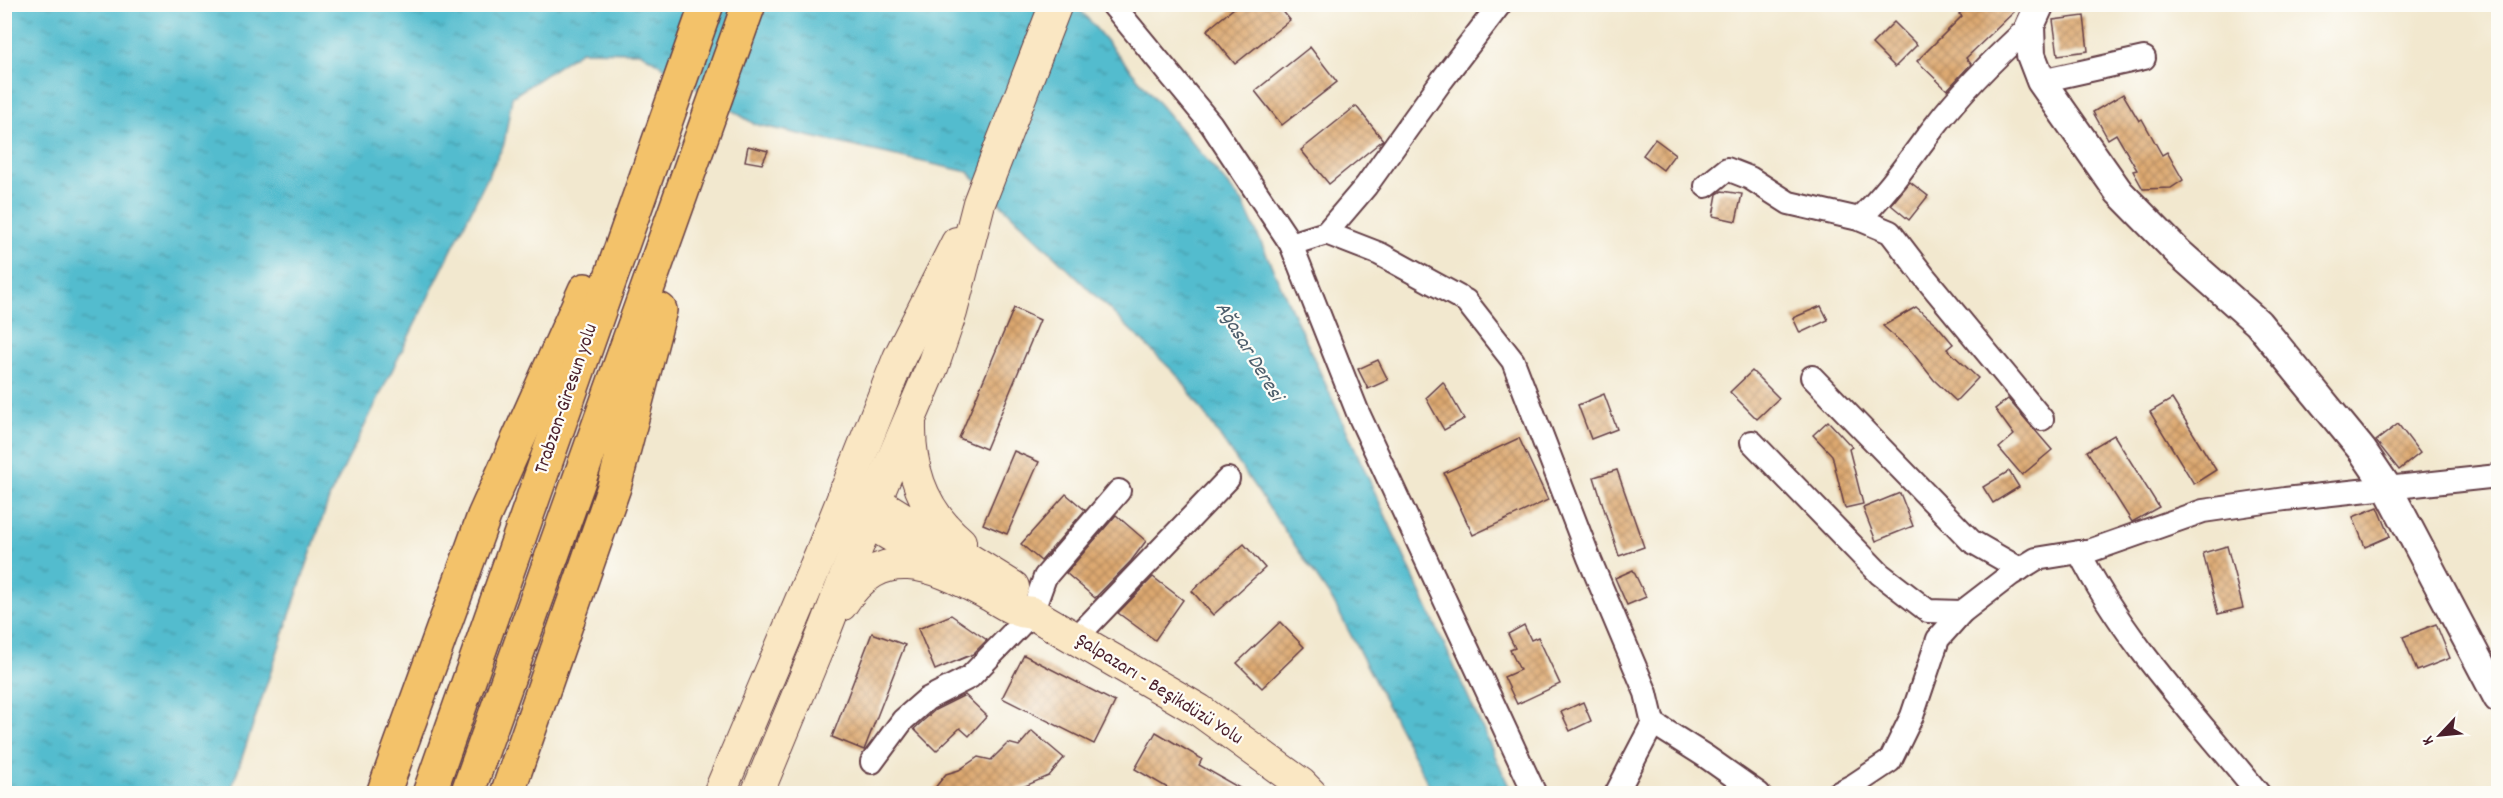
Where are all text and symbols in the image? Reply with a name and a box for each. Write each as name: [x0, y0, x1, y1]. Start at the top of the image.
water label: Ağasar Deresi: [1206, 296, 1291, 410]
street label: Trabzon-Giresun yolu: [528, 320, 606, 478]
street label: Şalpazarı - Beşikdüzü Yolu: [1070, 627, 1248, 753]
north arrow: [2410, 705, 2470, 765]
text: K: [2417, 732, 2441, 749]

